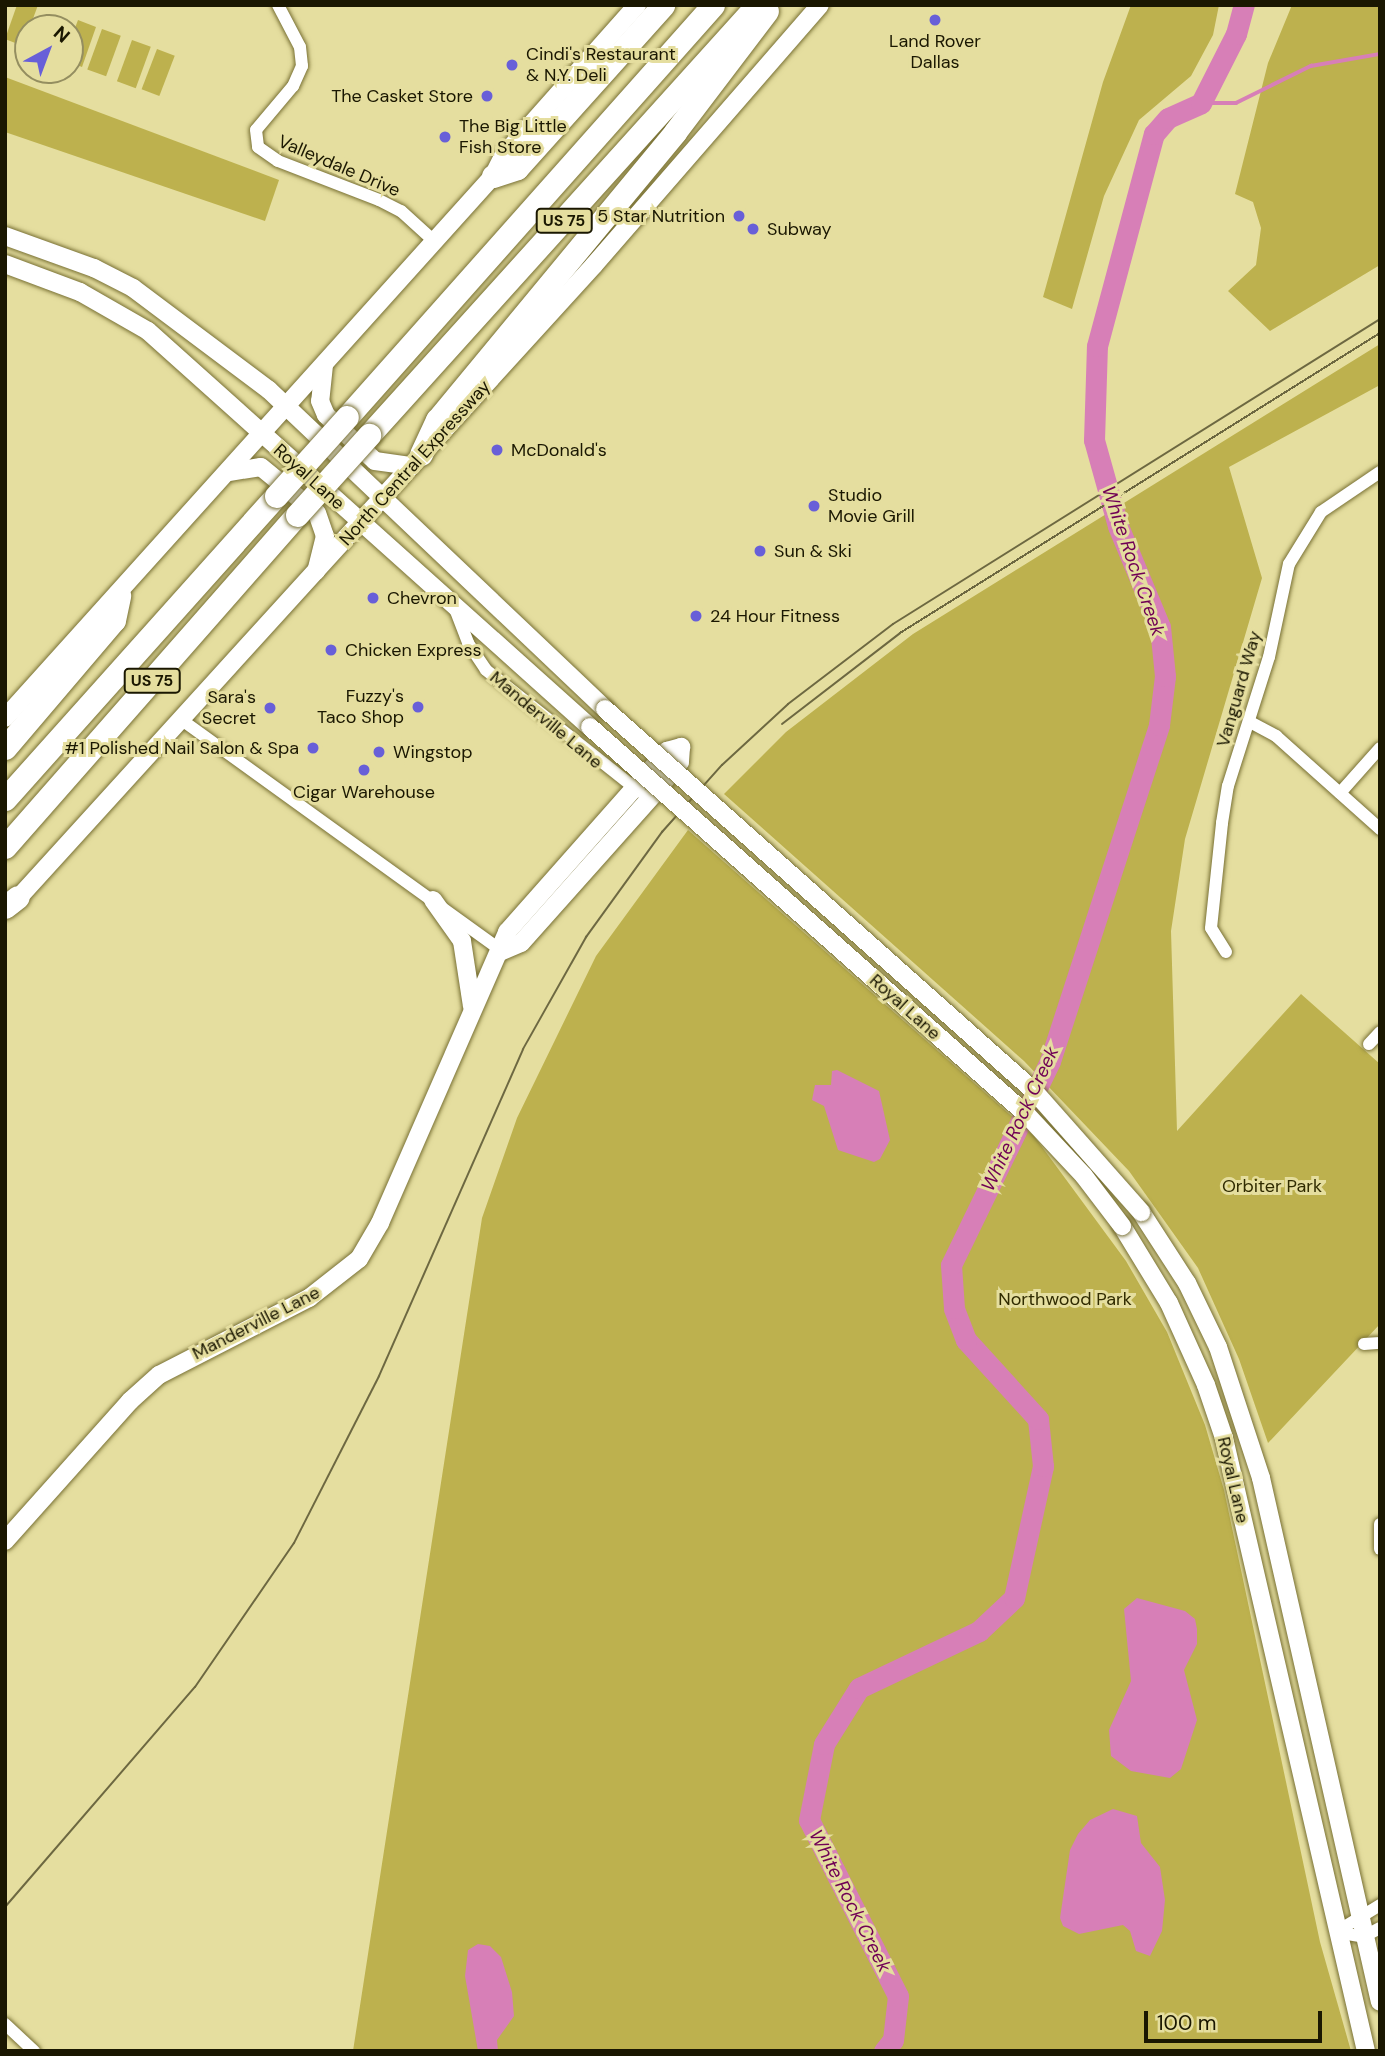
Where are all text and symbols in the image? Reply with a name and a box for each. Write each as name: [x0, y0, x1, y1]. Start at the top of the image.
marker: Land Rover Dallas: [927, 12, 943, 28]
north arrow: [14, 14, 84, 84]
text: N: [48, 20, 75, 48]
place label: Land Rover Dallas: [889, 31, 981, 74]
place label: Cindi's Restaurant & N.Y. Deli: [526, 44, 676, 86]
marker: Cindi's Restaurant & N.Y. Deli: [504, 57, 520, 73]
place label: The Casket Store: [331, 85, 473, 107]
marker: The Casket Store: [479, 88, 495, 104]
place label: The Big Little Fish Store: [459, 116, 567, 158]
marker: The Big Little Fish Store: [437, 129, 453, 145]
street label: Valleydale Drive: [275, 131, 403, 201]
place label: 5 Star Nutrition: [597, 205, 725, 227]
marker: 5 Star Nutrition: [731, 208, 747, 224]
road number: US 75: [534, 209, 594, 234]
place label: Subway: [767, 218, 832, 240]
marker: Subway: [745, 221, 761, 237]
street label: North Central Expressway: [335, 376, 495, 550]
place label: McDonald's: [511, 439, 607, 461]
street label: Royal Lane: [269, 440, 349, 514]
marker: McDonald's: [489, 442, 505, 458]
water label: White Rock Creek: [1097, 483, 1169, 639]
place label: Studio Movie Grill: [828, 485, 915, 528]
marker: Studio Movie Grill: [806, 498, 822, 514]
place label: Sun & Ski: [774, 540, 852, 562]
marker: Sun & Ski: [752, 543, 768, 559]
place label: Chevron: [387, 587, 457, 609]
marker: Chevron: [365, 590, 381, 606]
place label: 24 Hour Fitness: [710, 605, 840, 627]
marker: 24 Hour Fitness: [688, 608, 704, 624]
street label: Vanguard Way: [1212, 628, 1266, 750]
place label: Chicken Express: [345, 639, 482, 661]
marker: Chicken Express: [323, 642, 339, 658]
street label: Manderville Lane: [485, 667, 607, 773]
road number: US 75: [122, 668, 182, 694]
place label: Fuzzy's Taco Shop: [317, 686, 404, 728]
place label: Sara's Secret: [202, 687, 256, 730]
marker: Fuzzy's Taco Shop: [410, 699, 426, 715]
marker: Sara's Secret: [262, 700, 278, 716]
place label: #1 Polished Nail Salon & Spa: [65, 737, 299, 759]
marker: #1 Polished Nail Salon & Spa: [305, 740, 321, 756]
place label: Wingstop: [393, 741, 473, 763]
marker: Wingstop: [371, 744, 387, 760]
marker: Cigar Warehouse: [356, 762, 372, 778]
place label: Cigar Warehouse: [293, 781, 435, 803]
street label: Royal Lane: [865, 970, 945, 1044]
water label: White Rock Creek: [976, 1043, 1064, 1195]
park label: Orbiter Park: [1222, 1175, 1322, 1197]
street label: Manderville Lane: [189, 1282, 323, 1364]
park label: Northwood Park: [998, 1288, 1132, 1310]
street label: Royal Lane: [1213, 1435, 1253, 1525]
water label: White Rock Creek: [804, 1826, 896, 1976]
scale bar: [1147, 1996, 1326, 2040]
text: 100 m: [1157, 2009, 1217, 2037]

